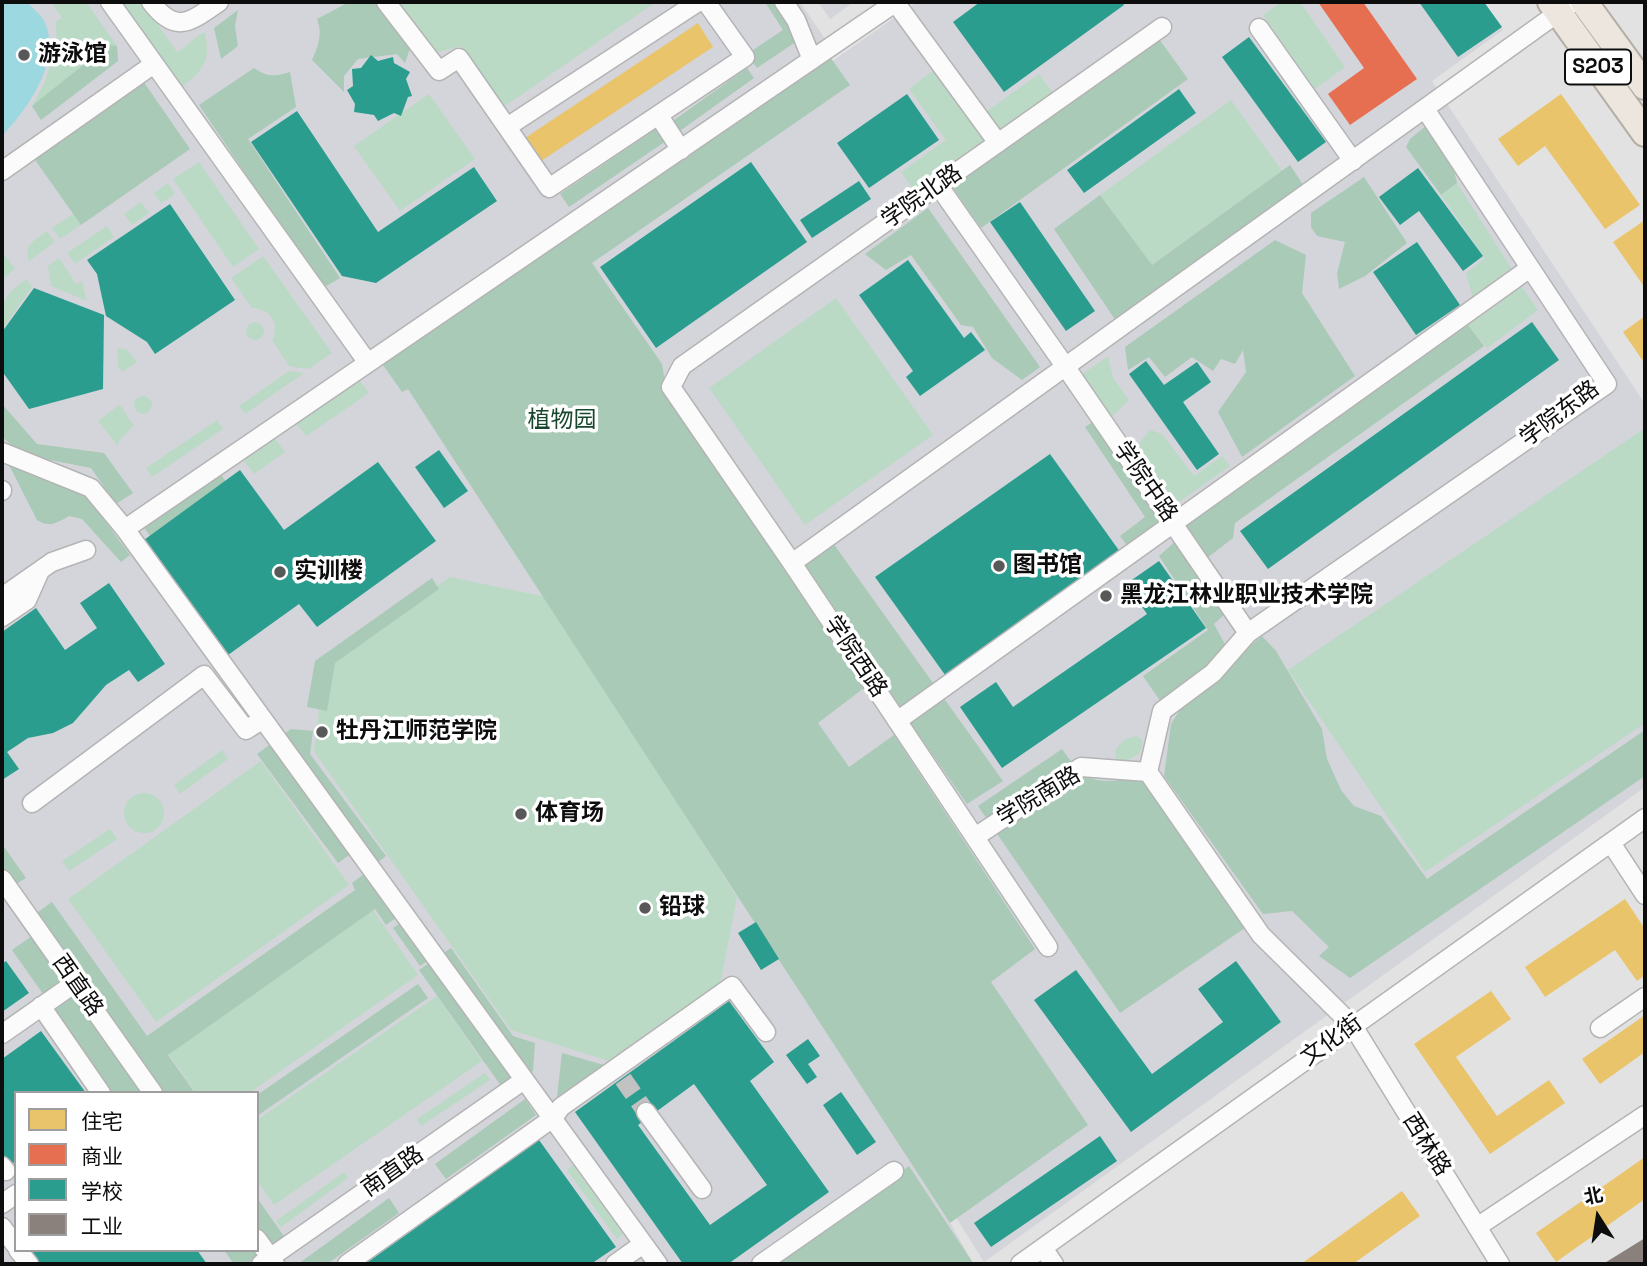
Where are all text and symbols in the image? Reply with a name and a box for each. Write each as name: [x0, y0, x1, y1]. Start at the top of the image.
place label: 游泳馆: [38, 41, 107, 69]
marker: 游泳馆: [16, 47, 32, 63]
road number: S203: [1565, 50, 1631, 84]
street label: 学院北路: [876, 159, 968, 235]
street label: 学院东路: [1515, 375, 1605, 453]
park label: 植物园: [528, 407, 596, 435]
street label: 学院中路: [1107, 436, 1183, 528]
place label: 图书馆: [1013, 552, 1082, 580]
place label: 实训楼: [294, 558, 363, 586]
marker: 图书馆: [991, 558, 1007, 574]
marker: 实训楼: [272, 564, 288, 580]
place label: 黑龙江林业职业技术学院: [1120, 582, 1373, 610]
marker: 黑龙江林业职业技术学院: [1098, 588, 1114, 604]
street label: 学院西路: [818, 611, 892, 703]
place label: 牡丹江师范学院: [336, 718, 497, 746]
marker: 牡丹江师范学院: [314, 724, 330, 740]
street label: 学院南路: [992, 761, 1086, 833]
place label: 体育场: [535, 800, 604, 828]
marker: 体育场: [513, 806, 529, 822]
place label: 铅球: [659, 894, 705, 922]
marker: 铅球: [637, 900, 653, 916]
street label: 西直路: [46, 950, 108, 1022]
street label: 文化街: [1296, 1010, 1368, 1072]
legend: [14, 1091, 259, 1252]
text: 住宅: [81, 1108, 123, 1135]
street label: 西林路: [1396, 1108, 1456, 1182]
street label: 南直路: [357, 1141, 429, 1203]
text: 商业: [81, 1143, 123, 1170]
text: 学校: [81, 1178, 123, 1205]
north arrow: [1563, 1182, 1633, 1252]
text: 北: [1582, 1182, 1605, 1210]
text: 工业: [81, 1213, 123, 1240]

